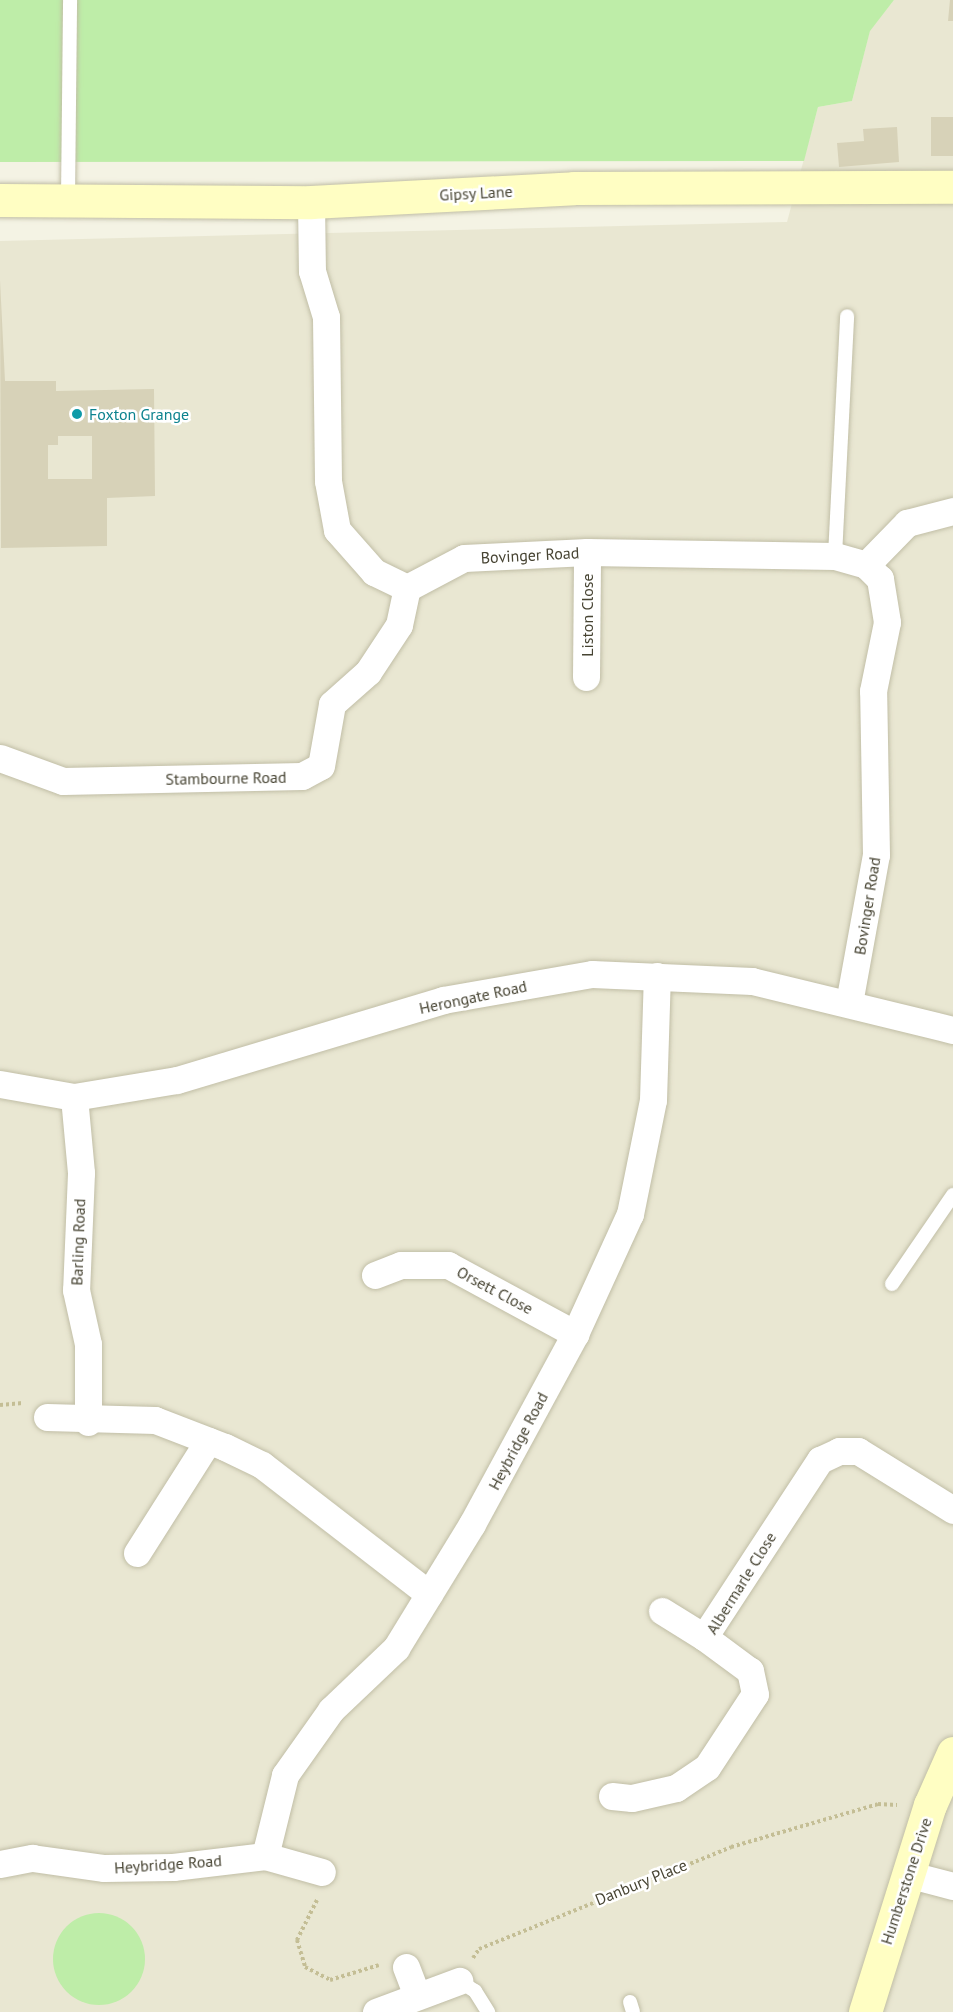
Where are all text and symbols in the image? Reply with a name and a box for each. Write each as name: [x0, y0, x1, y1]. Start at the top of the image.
street label: Gipsy Lane: [439, 181, 513, 205]
place label: Foxton Grange: [89, 404, 189, 424]
marker: Foxton Grange: [70, 407, 84, 421]
street label: Bovinger Road: [480, 543, 580, 567]
street label: Liston Close: [577, 573, 597, 657]
street label: Stambourne Road: [165, 767, 287, 789]
street label: Bovinger Road: [850, 856, 884, 956]
street label: Herongate Road: [417, 976, 529, 1018]
street label: Barling Road: [67, 1198, 89, 1286]
street label: Orsett Close: [454, 1262, 536, 1318]
street label: Heybridge Road: [484, 1389, 552, 1493]
street label: Albermarle Close: [702, 1528, 780, 1638]
street label: Humberstone Drive: [876, 1815, 936, 1947]
street label: Heybridge Road: [114, 1851, 222, 1877]
street label: Danbury Place: [592, 1855, 690, 1909]

